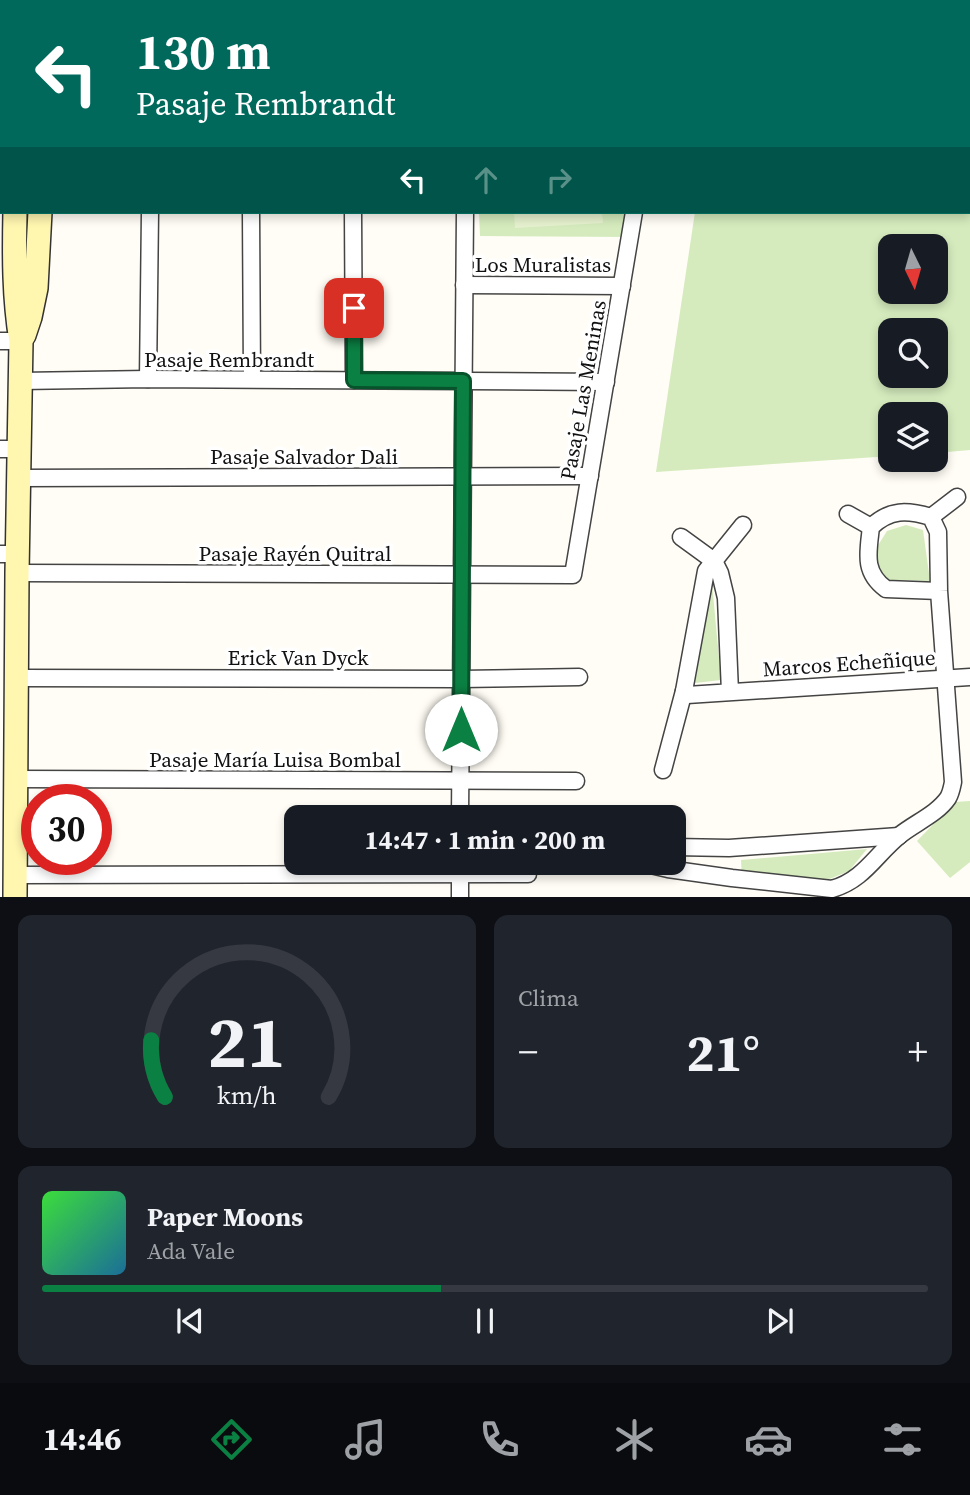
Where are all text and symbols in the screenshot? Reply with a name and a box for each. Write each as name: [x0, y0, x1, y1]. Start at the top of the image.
text: 130 m: [136, 18, 271, 85]
icon: left: [21, 28, 112, 119]
text: Pasaje Rembrandt: [136, 82, 395, 126]
icon: left: [394, 161, 432, 199]
icon: ahead: [467, 161, 505, 199]
icon: right: [540, 161, 578, 199]
north arrow: [878, 234, 948, 304]
map controls: [878, 234, 948, 472]
street label: Los Muralistas: [475, 250, 611, 279]
pin: [324, 278, 384, 338]
icon: arrive: [335, 289, 373, 327]
street label: Pasaje Las Meninas: [553, 298, 613, 482]
button: search: [878, 318, 948, 388]
street label: Pasaje Rembrandt: [144, 345, 314, 374]
button: layers: [878, 402, 948, 472]
street label: Pasaje Salvador Dali: [210, 442, 398, 471]
street label: Pasaje Rayén Quitral: [199, 539, 391, 568]
street label: Erick Van Dyck: [228, 643, 369, 672]
street label: Marcos Echeñique: [762, 643, 936, 683]
position arrow: [424, 693, 498, 767]
street label: Pasaje María Luisa Bombal: [149, 745, 401, 774]
speed limit sign: 30: [21, 784, 112, 875]
text: 14:47 · 1 min · 200 m: [365, 822, 605, 858]
text: Clima: [518, 982, 579, 1014]
text: 21: [208, 993, 286, 1092]
text: 21°: [686, 1017, 760, 1088]
text: −: [518, 1026, 538, 1078]
text: +: [908, 1026, 928, 1078]
text: km/h: [217, 1078, 277, 1112]
text: Paper Moons: [147, 1199, 303, 1235]
text: Ada Vale: [147, 1235, 235, 1267]
icon: previous: [171, 1302, 209, 1340]
icon: pause: [466, 1302, 504, 1340]
icon: next: [761, 1302, 799, 1340]
icon: directions: [207, 1415, 256, 1464]
icon: music: [341, 1415, 390, 1464]
icon: phone: [475, 1415, 524, 1464]
icon: climate: [610, 1415, 659, 1464]
icon: car: [744, 1415, 793, 1464]
icon: filters: [878, 1415, 927, 1464]
text: 14:46: [43, 1417, 122, 1461]

